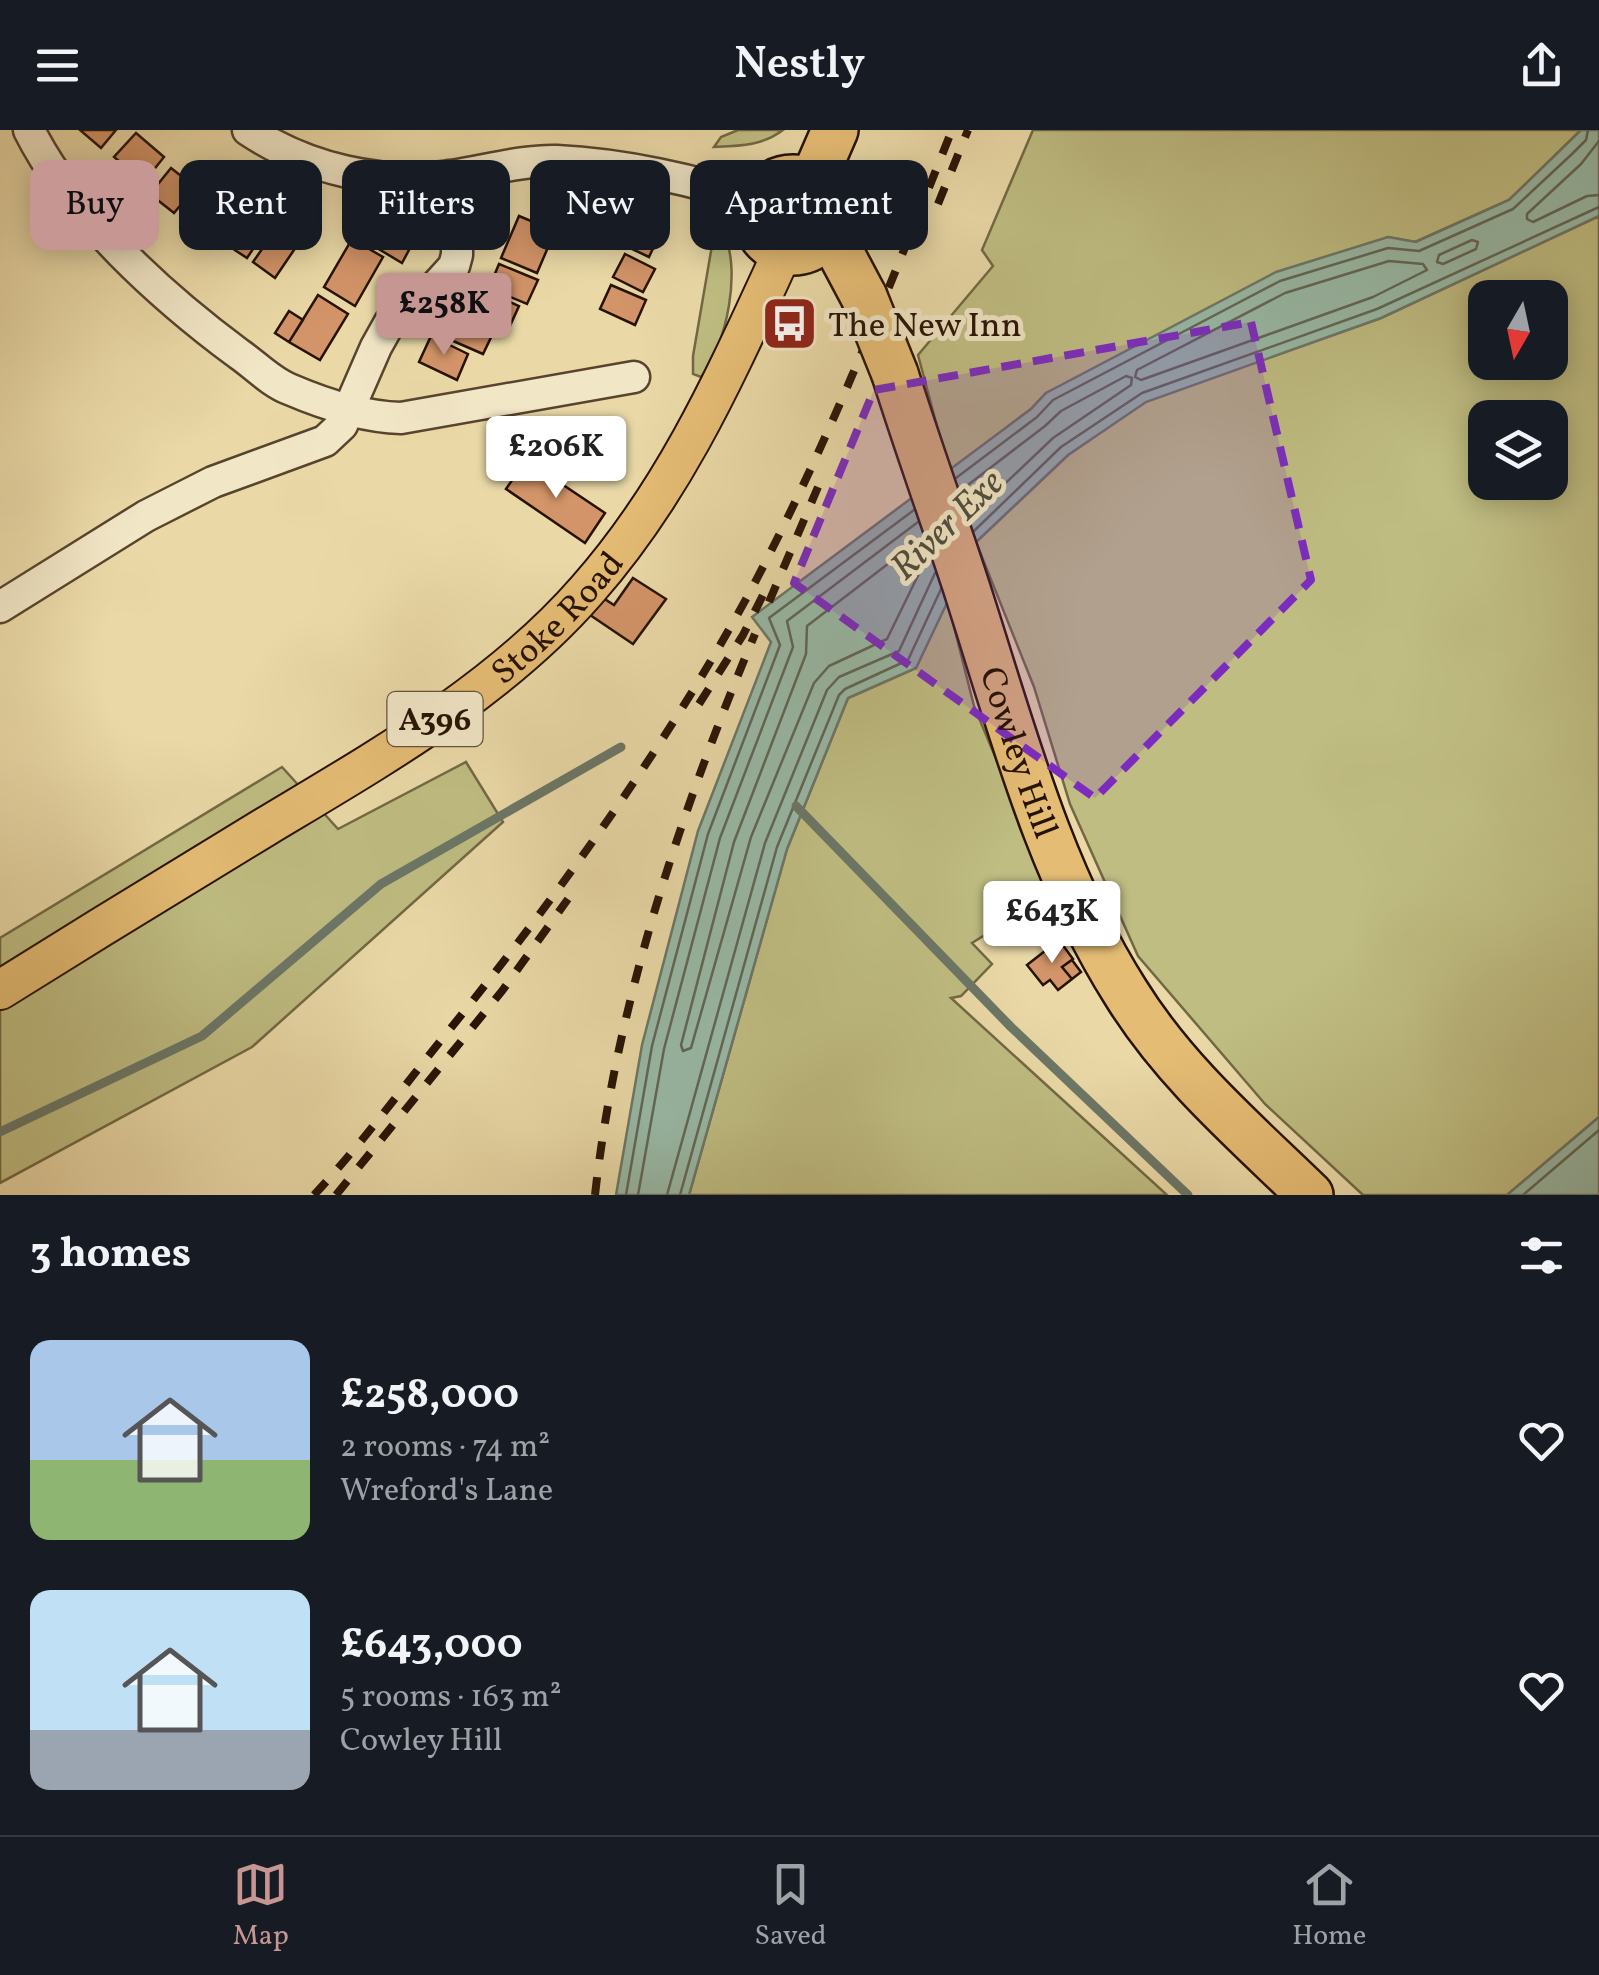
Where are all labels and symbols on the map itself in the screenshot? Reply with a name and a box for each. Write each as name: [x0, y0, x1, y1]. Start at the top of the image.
pin: £258K: [374, 273, 514, 358]
north arrow: [1468, 280, 1568, 380]
bus stop icon: The New Inn: [759, 294, 819, 354]
place label: The New Inn: [828, 303, 1022, 351]
pin: £206K: [486, 416, 626, 501]
water label: River Exe: [880, 459, 1017, 594]
street label: Stoke Road: [482, 542, 637, 697]
street label: Cowley Hill: [966, 661, 1068, 846]
road number: A396: [388, 692, 482, 746]
pin: £643K: [982, 881, 1122, 966]

